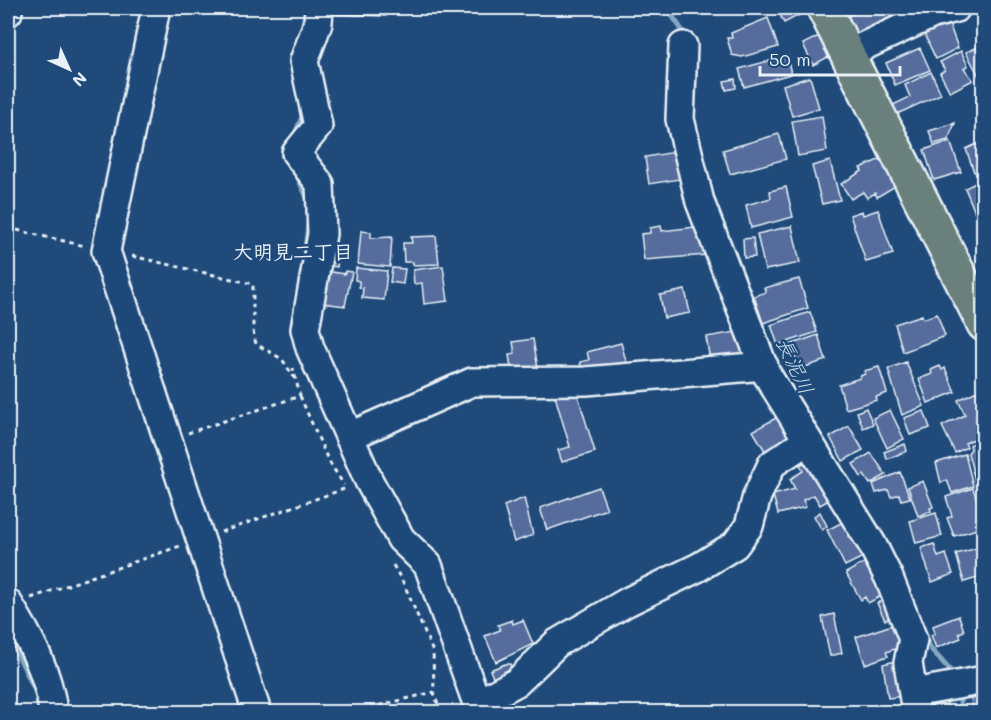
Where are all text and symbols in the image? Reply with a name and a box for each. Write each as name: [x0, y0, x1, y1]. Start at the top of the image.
north arrow: [39, 39, 99, 99]
scale bar: [760, 39, 900, 77]
text: 50 m: [769, 47, 811, 71]
text: N: [68, 68, 92, 92]
district label: 大明見二丁目: [233, 238, 353, 264]
water label: 長泥川: [771, 333, 820, 398]

